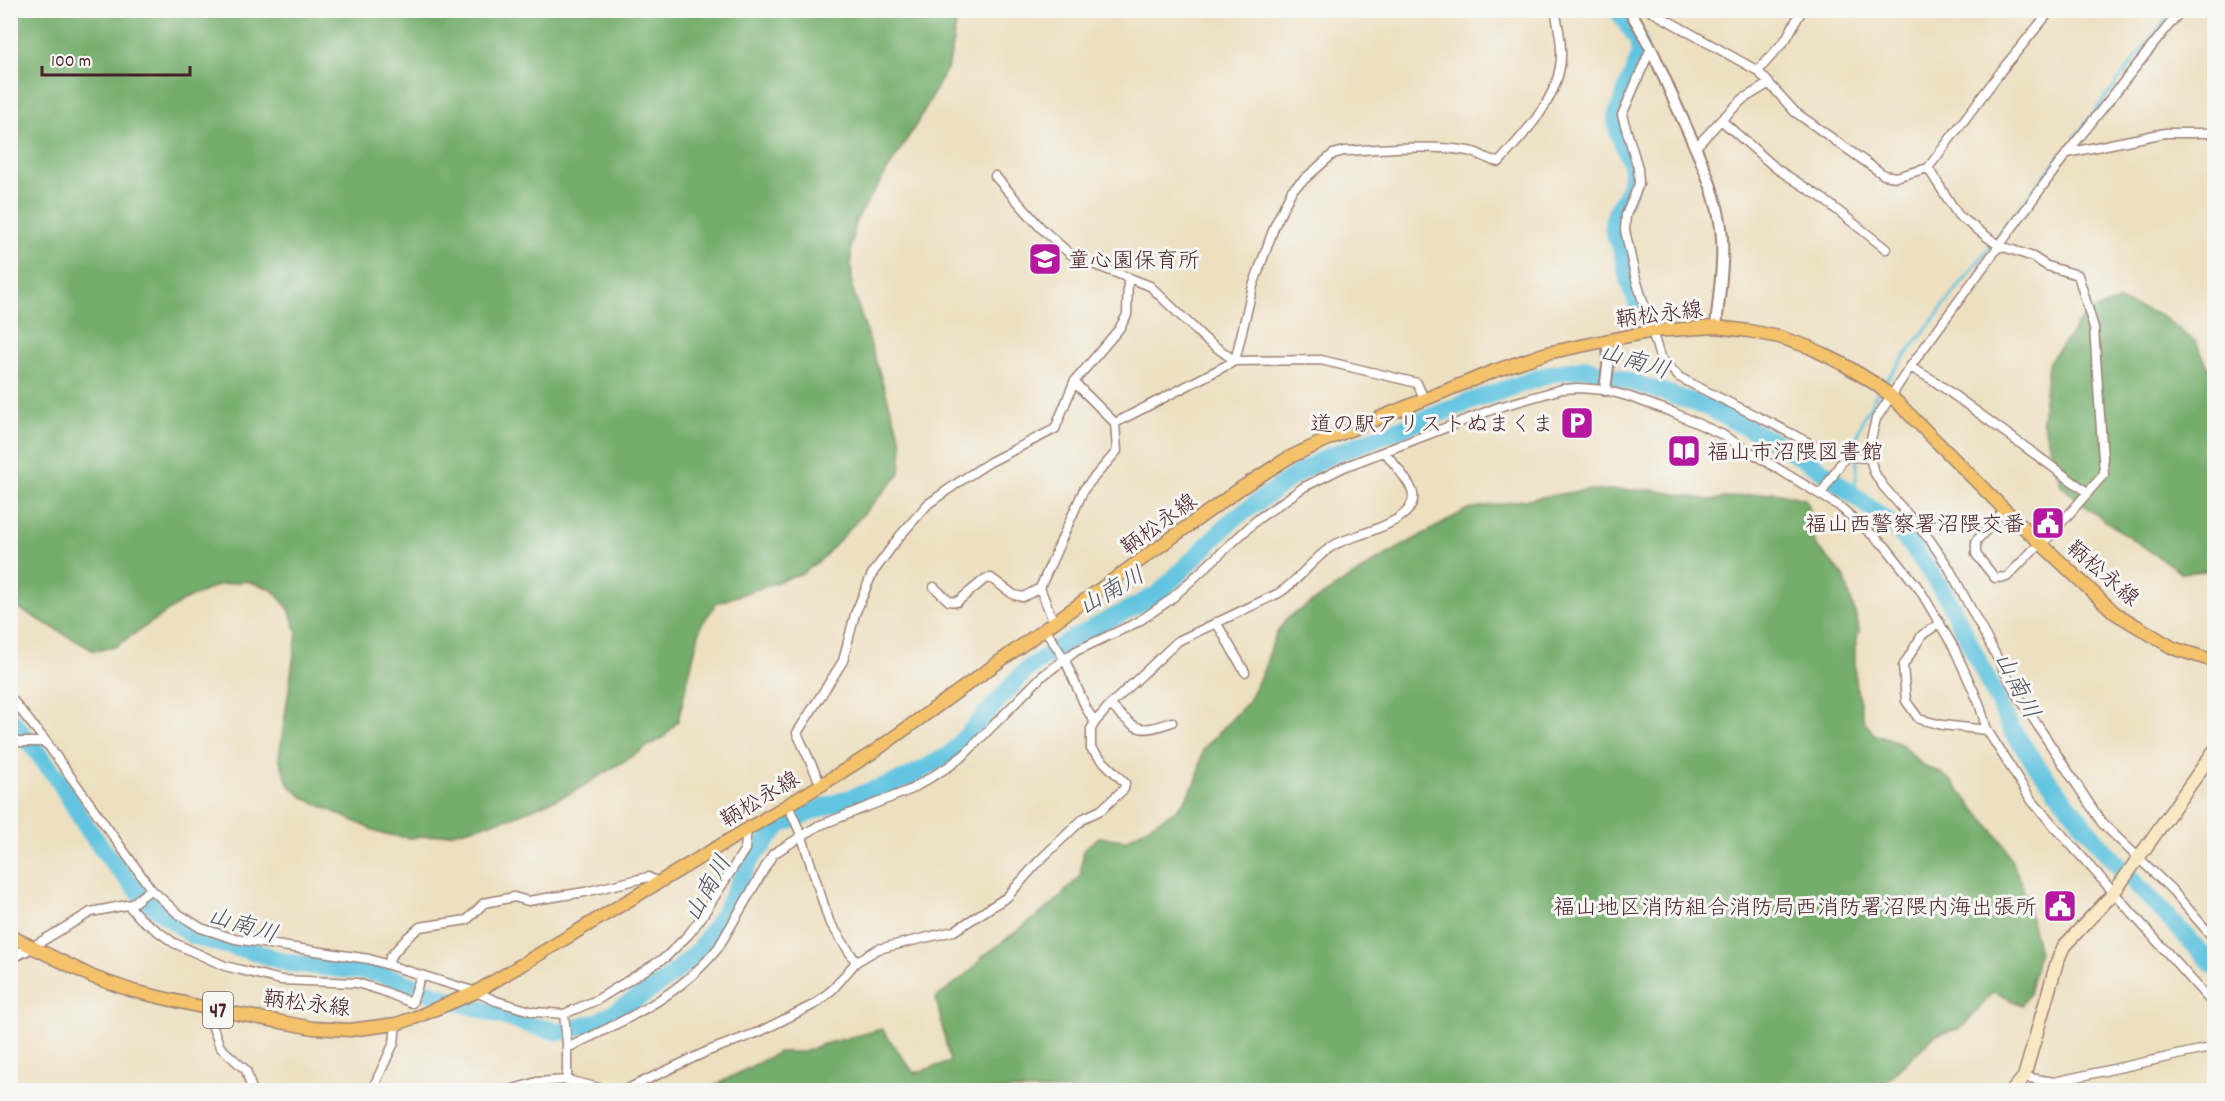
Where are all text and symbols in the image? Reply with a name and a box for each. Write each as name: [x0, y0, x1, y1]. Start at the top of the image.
scale bar: [42, 39, 190, 77]
text: 100 m: [51, 50, 91, 75]
school or university icon: 童心園保育所: [1027, 241, 1063, 277]
place label: 童心園保育所: [1068, 247, 1200, 278]
street label: 鞆松永線: [1614, 296, 1705, 337]
water label: 山南川: [1595, 336, 1674, 390]
parking icon: 道の駅アリストぬまくま: [1559, 405, 1595, 441]
place label: 道の駅アリストぬまくま: [1310, 411, 1554, 442]
library icon: 福山市沼隈図書館: [1666, 433, 1702, 469]
place label: 福山市沼隈図書館: [1707, 439, 1883, 470]
street label: 鞆松永線: [1115, 487, 1205, 564]
public building icon: 福山西警察署沼隈交番: [2030, 505, 2066, 541]
place label: 福山西警察署沼隈交番: [1805, 511, 2025, 542]
street label: 鞆松永線: [2058, 534, 2145, 615]
water label: 山南川: [1073, 560, 1152, 625]
water label: 山南川: [1984, 647, 2047, 726]
street label: 鞆松永線: [715, 765, 807, 837]
water label: 山南川: [677, 850, 742, 929]
public building icon: 福山地区消防組合消防局西消防署沼隈内海出張所: [2042, 888, 2078, 924]
place label: 福山地区消防組合消防局西消防署沼隈内海出張所: [1553, 894, 2037, 925]
water label: 山南川: [203, 900, 282, 954]
street label: 鞆松永線: [261, 985, 352, 1026]
road number: 47: [203, 992, 233, 1028]

